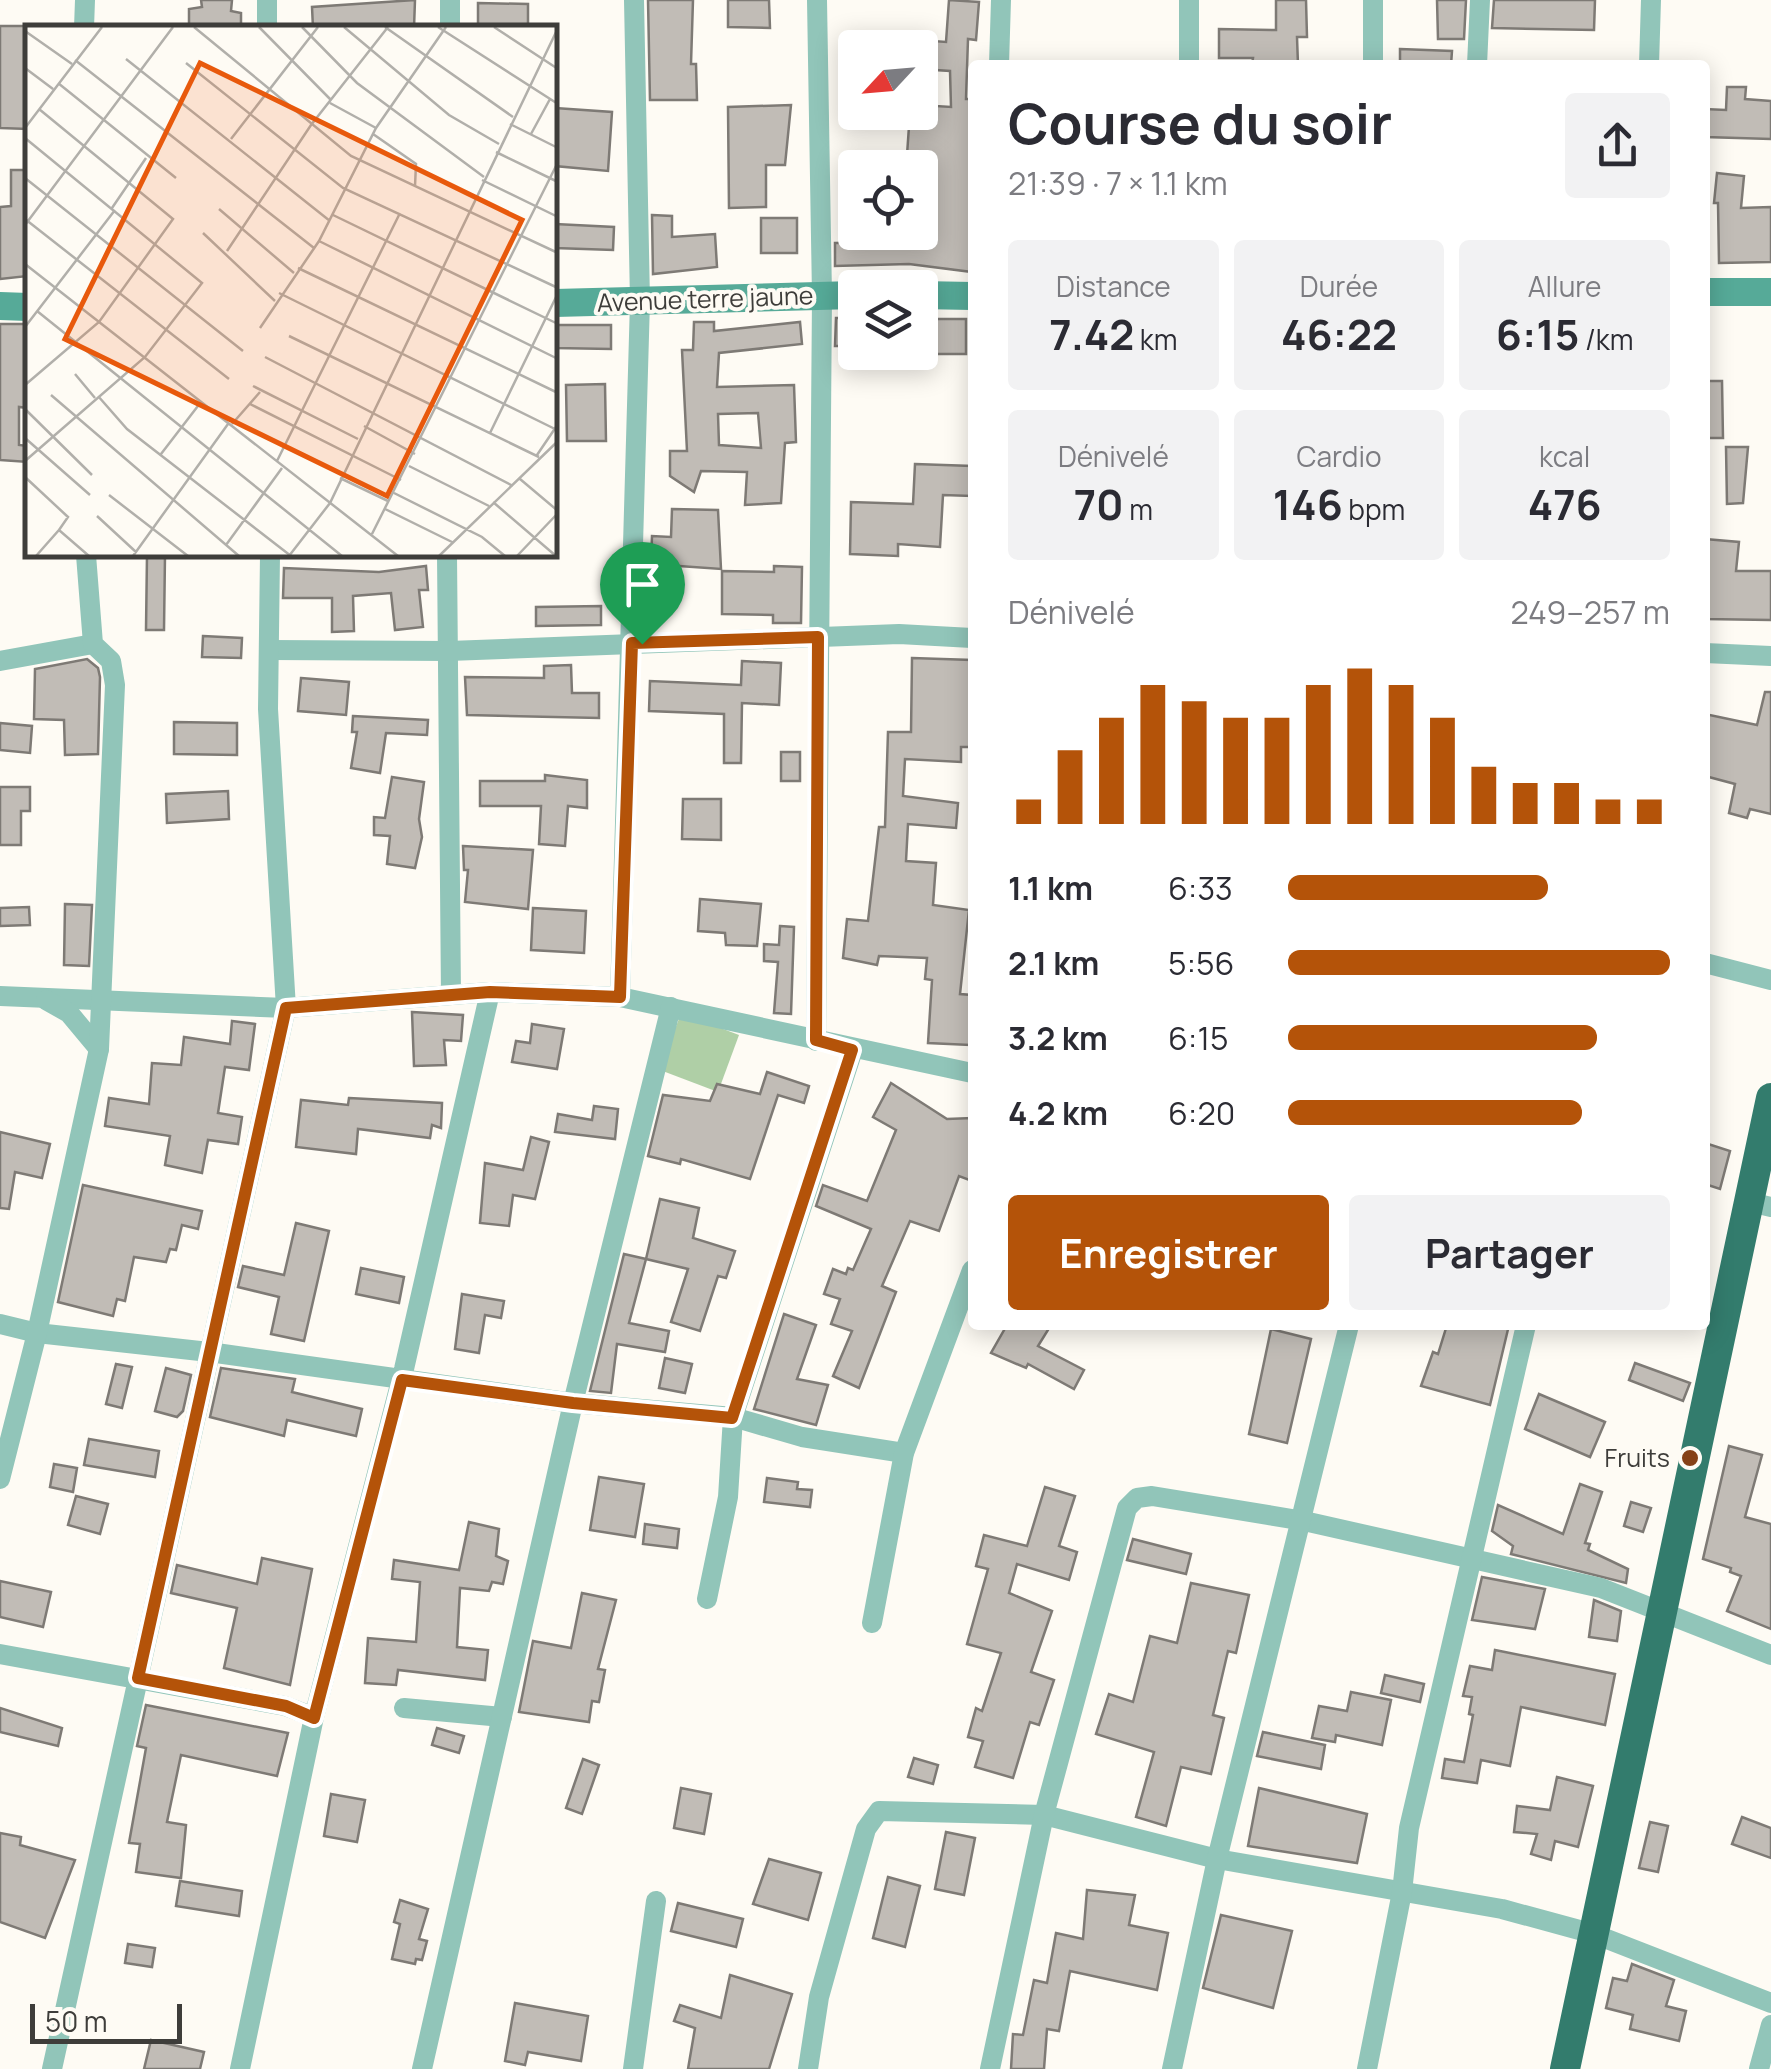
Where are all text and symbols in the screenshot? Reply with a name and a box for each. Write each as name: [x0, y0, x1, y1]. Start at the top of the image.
inset map: [25, 25, 558, 558]
north arrow: [838, 30, 938, 130]
map controls: [838, 30, 938, 370]
text: Course du soir: [1008, 85, 1392, 161]
button: share: [1565, 93, 1670, 198]
button: locate: [838, 150, 938, 250]
text: 21:39 · 7 × 1.1 km: [1008, 161, 1228, 205]
text: Distance: [1056, 267, 1171, 305]
text: Durée: [1300, 267, 1378, 305]
text: Allure: [1528, 267, 1601, 305]
button: layers: [838, 270, 938, 370]
street label: Avenue terre jaune: [596, 277, 814, 320]
text: 7.42: [1049, 305, 1134, 363]
text: 46:22: [1281, 305, 1397, 363]
text: 6:15: [1496, 305, 1579, 363]
text: km: [1134, 320, 1177, 358]
text: /km: [1579, 320, 1633, 358]
text: Dénivelé: [1058, 437, 1169, 475]
text: Cardio: [1296, 437, 1382, 475]
text: kcal: [1539, 437, 1590, 475]
text: 70: [1074, 475, 1124, 533]
text: 146: [1273, 475, 1343, 533]
text: 476: [1528, 475, 1602, 533]
text: m: [1124, 490, 1153, 528]
text: bpm: [1343, 490, 1405, 528]
pin: [600, 542, 685, 645]
icon: arrive: [615, 557, 670, 612]
text: Dénivelé: [1008, 590, 1135, 634]
text: 249–257 m: [1510, 590, 1670, 634]
text: 1.1 km: [1008, 866, 1093, 910]
text: 6:33: [1168, 866, 1233, 910]
text: 2.1 km: [1008, 941, 1099, 985]
text: 5:56: [1168, 941, 1234, 985]
text: 3.2 km: [1008, 1016, 1108, 1060]
text: 6:15: [1168, 1016, 1228, 1060]
text: 4.2 km: [1008, 1091, 1108, 1135]
text: 6:20: [1168, 1091, 1235, 1135]
button: Enregistrer: [1008, 1195, 1329, 1310]
button: Partager: [1349, 1195, 1670, 1310]
place label: Fruits: [1605, 1440, 1670, 1475]
marker: Fruits: [1679, 1447, 1701, 1469]
scale bar: [30, 1999, 182, 2044]
text: 50 m: [45, 2002, 108, 2040]

